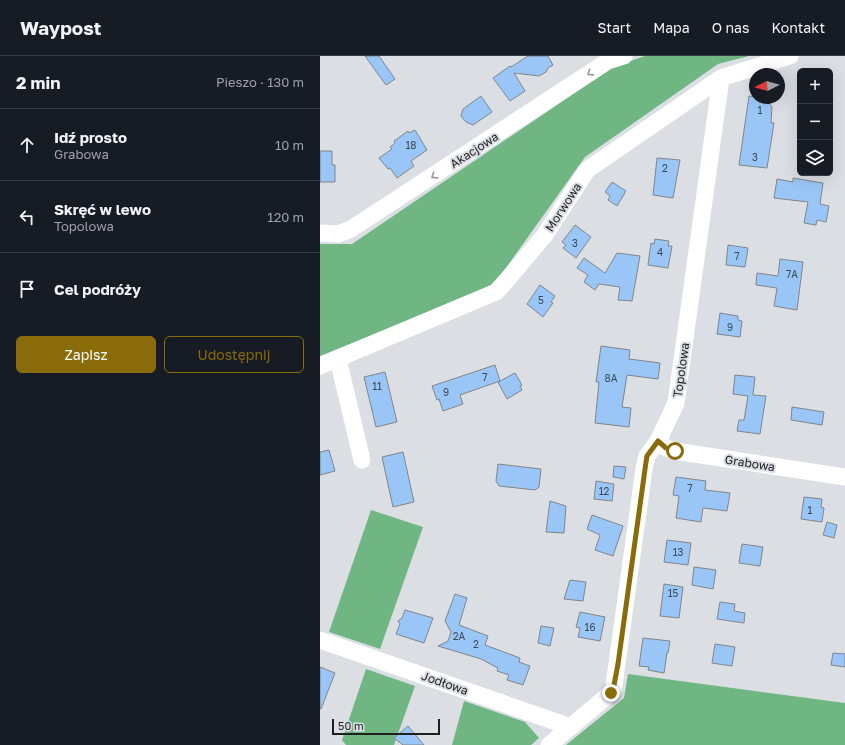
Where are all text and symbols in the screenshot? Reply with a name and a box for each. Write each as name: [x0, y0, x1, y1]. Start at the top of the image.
text: Waypost: [20, 16, 101, 39]
text: Start: [598, 19, 631, 36]
text: Mapa: [653, 19, 690, 36]
text: O nas: [712, 19, 749, 36]
text: Kontakt: [771, 19, 825, 36]
north arrow: [749, 68, 785, 104]
map controls: [797, 68, 833, 176]
button: +: [797, 68, 833, 104]
one-way arrow: [587, 69, 594, 76]
text: 2 min: [16, 72, 60, 93]
text: Pieszo · 130 m: [216, 74, 304, 90]
house number: 1: [758, 104, 763, 116]
button: −: [797, 104, 833, 140]
text: Idź prosto: [54, 128, 127, 146]
street label: Akacjowa: [447, 129, 501, 171]
icon: ahead: [16, 134, 38, 156]
text: 10 m: [275, 137, 304, 153]
house number: 18: [406, 139, 416, 151]
button: layers: [797, 140, 833, 176]
text: Grabowa: [54, 146, 109, 162]
house number: 3: [752, 151, 758, 163]
house number: 2: [662, 162, 668, 174]
one-way arrow: [432, 171, 439, 178]
street label: Morwowa: [542, 180, 584, 234]
text: Skręć w lewo: [54, 200, 151, 218]
icon: left: [16, 206, 38, 228]
text: 120 m: [267, 209, 304, 225]
text: Topolowa: [54, 218, 114, 234]
house number: 3: [572, 237, 578, 249]
house number: 4: [657, 246, 663, 258]
house number: 7: [734, 250, 740, 262]
house number: 7A: [786, 268, 798, 280]
icon: arrive: [16, 278, 38, 300]
text: Cel podróży: [54, 280, 141, 298]
house number: 5: [538, 294, 544, 306]
house number: 9: [727, 321, 733, 333]
button: Zapisz: [16, 336, 156, 373]
button: Udostępnij: [164, 336, 304, 373]
street label: Topolowa: [670, 342, 692, 398]
house number: 7: [482, 371, 488, 383]
house number: 8A: [605, 372, 618, 384]
house number: 11: [372, 380, 382, 392]
house number: 9: [443, 386, 449, 398]
route start: [666, 442, 684, 460]
street label: Grabowa: [724, 452, 776, 474]
house number: 7: [687, 482, 693, 494]
house number: 12: [599, 485, 610, 497]
house number: 1: [808, 504, 813, 516]
house number: 13: [673, 546, 683, 558]
house number: 15: [668, 587, 679, 599]
house number: 16: [585, 621, 595, 633]
house number: 2A: [453, 630, 466, 642]
house number: 2: [473, 638, 479, 650]
street label: Jodłowa: [420, 668, 470, 698]
route end: [602, 684, 620, 702]
scale bar: [332, 717, 440, 736]
text: 50 m: [338, 719, 364, 732]

